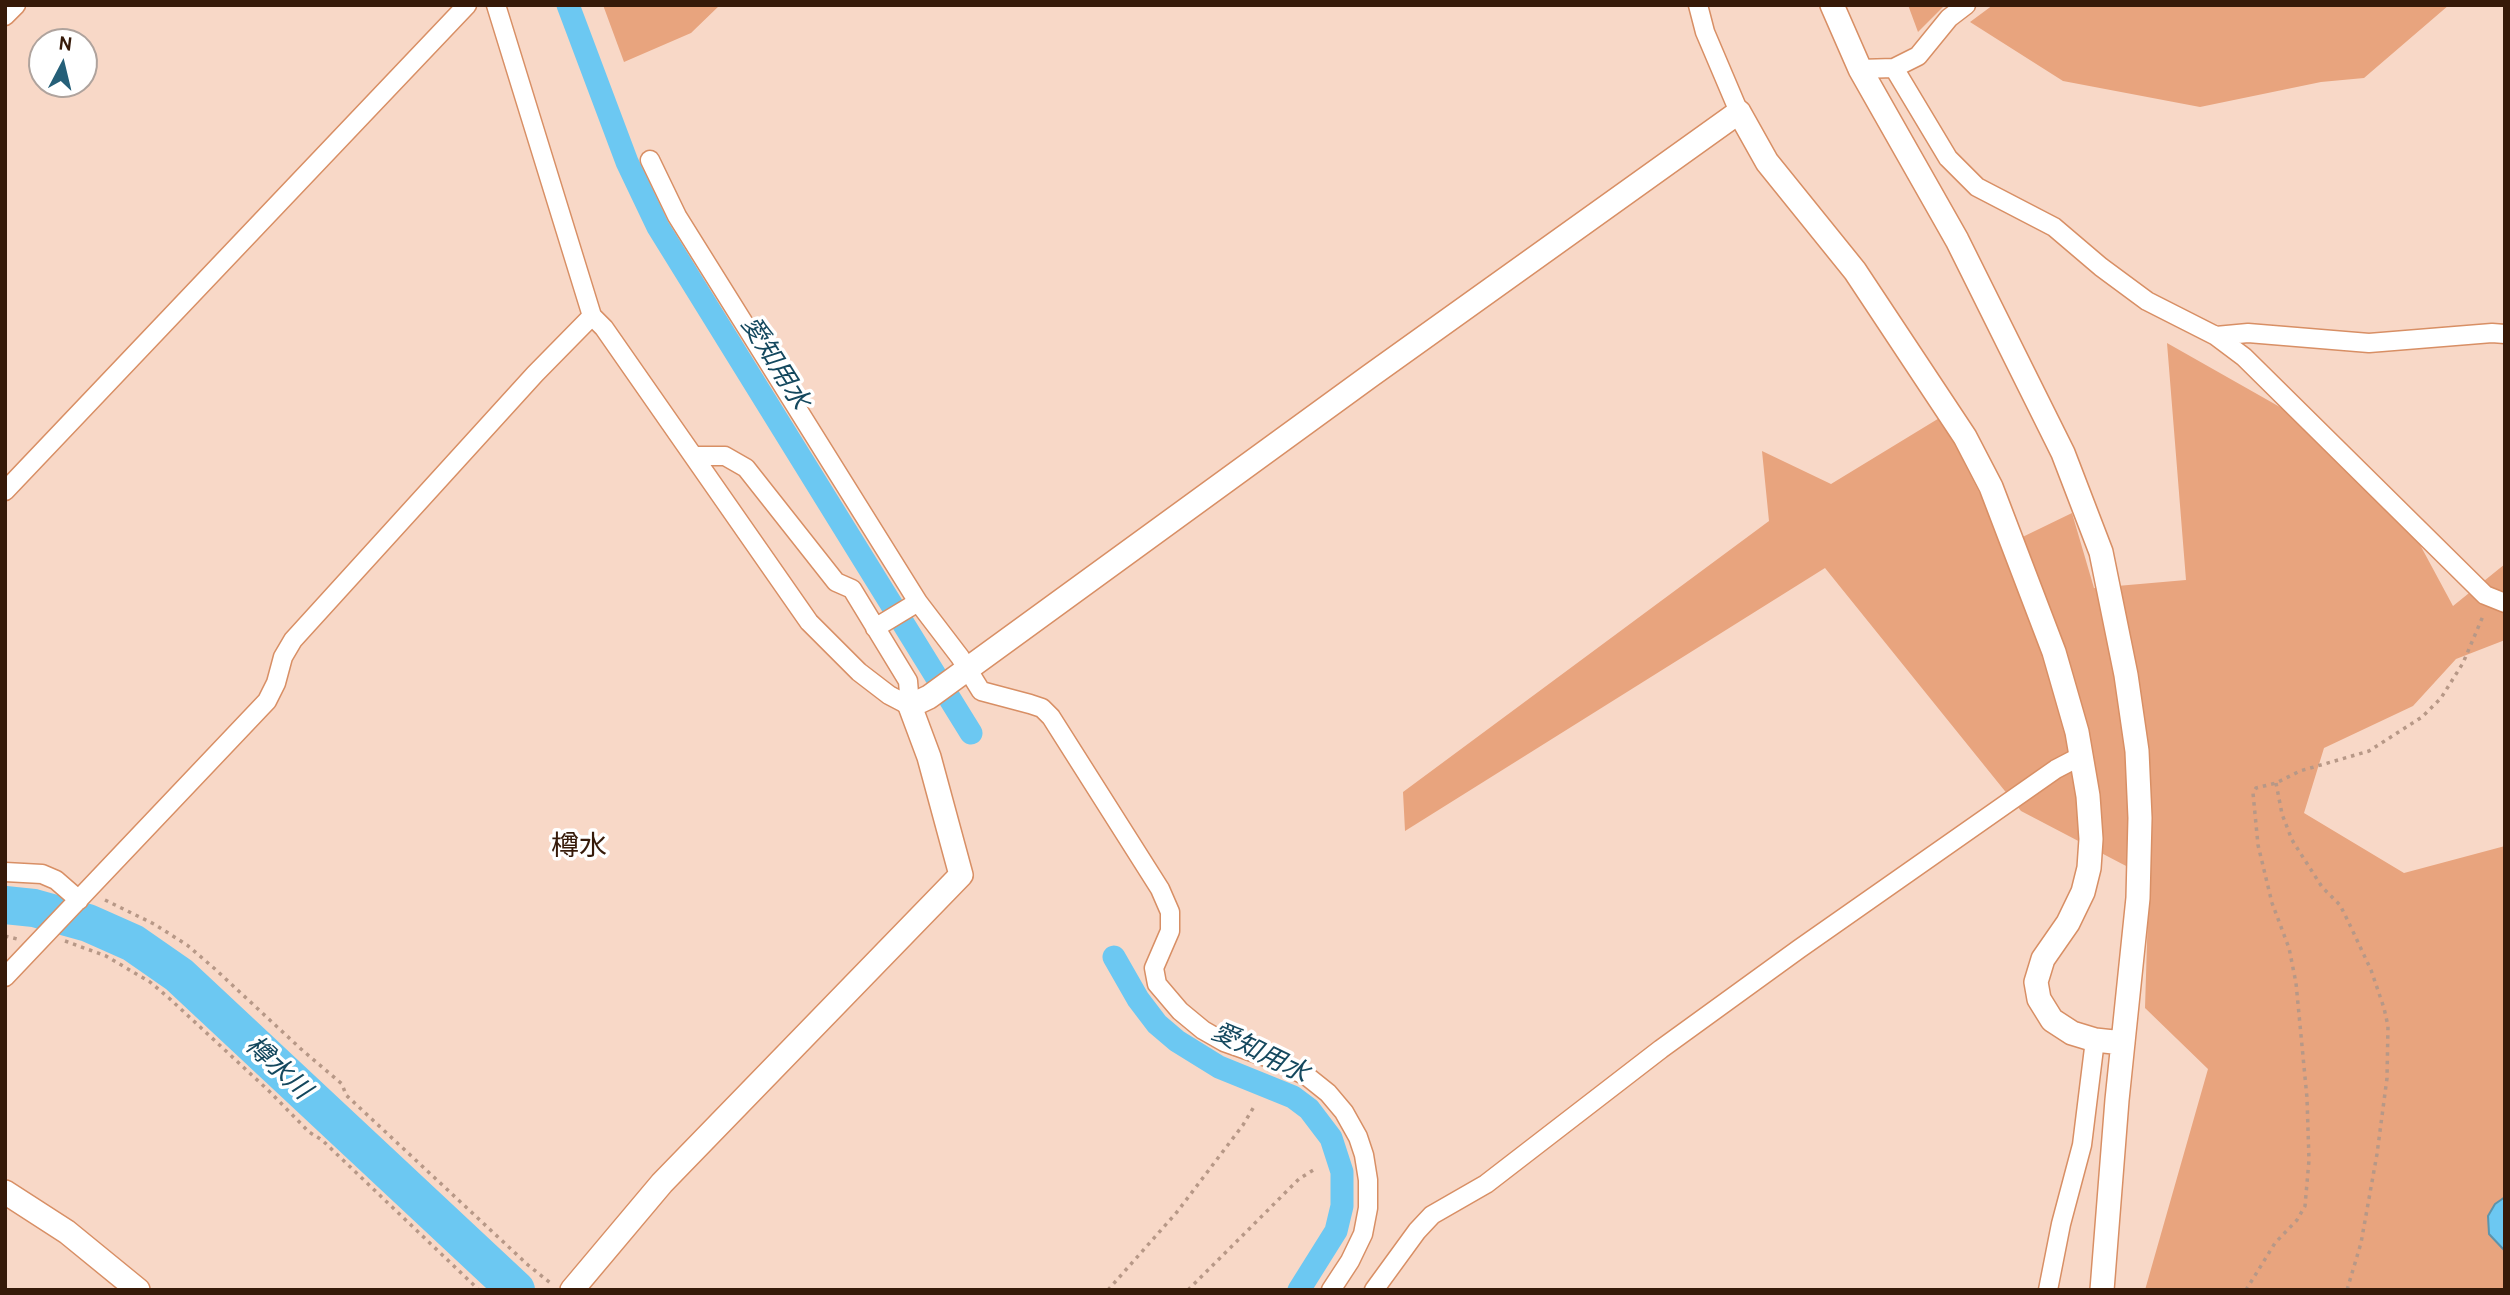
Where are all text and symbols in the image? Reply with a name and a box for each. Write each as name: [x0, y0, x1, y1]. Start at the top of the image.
north arrow: [28, 28, 98, 98]
text: N: [57, 31, 73, 56]
water label: 愛知用水: [734, 311, 816, 415]
district label: 樽水: [551, 830, 607, 864]
water label: 愛知用水: [1206, 1016, 1314, 1090]
water label: 樽水川: [239, 1030, 317, 1106]

